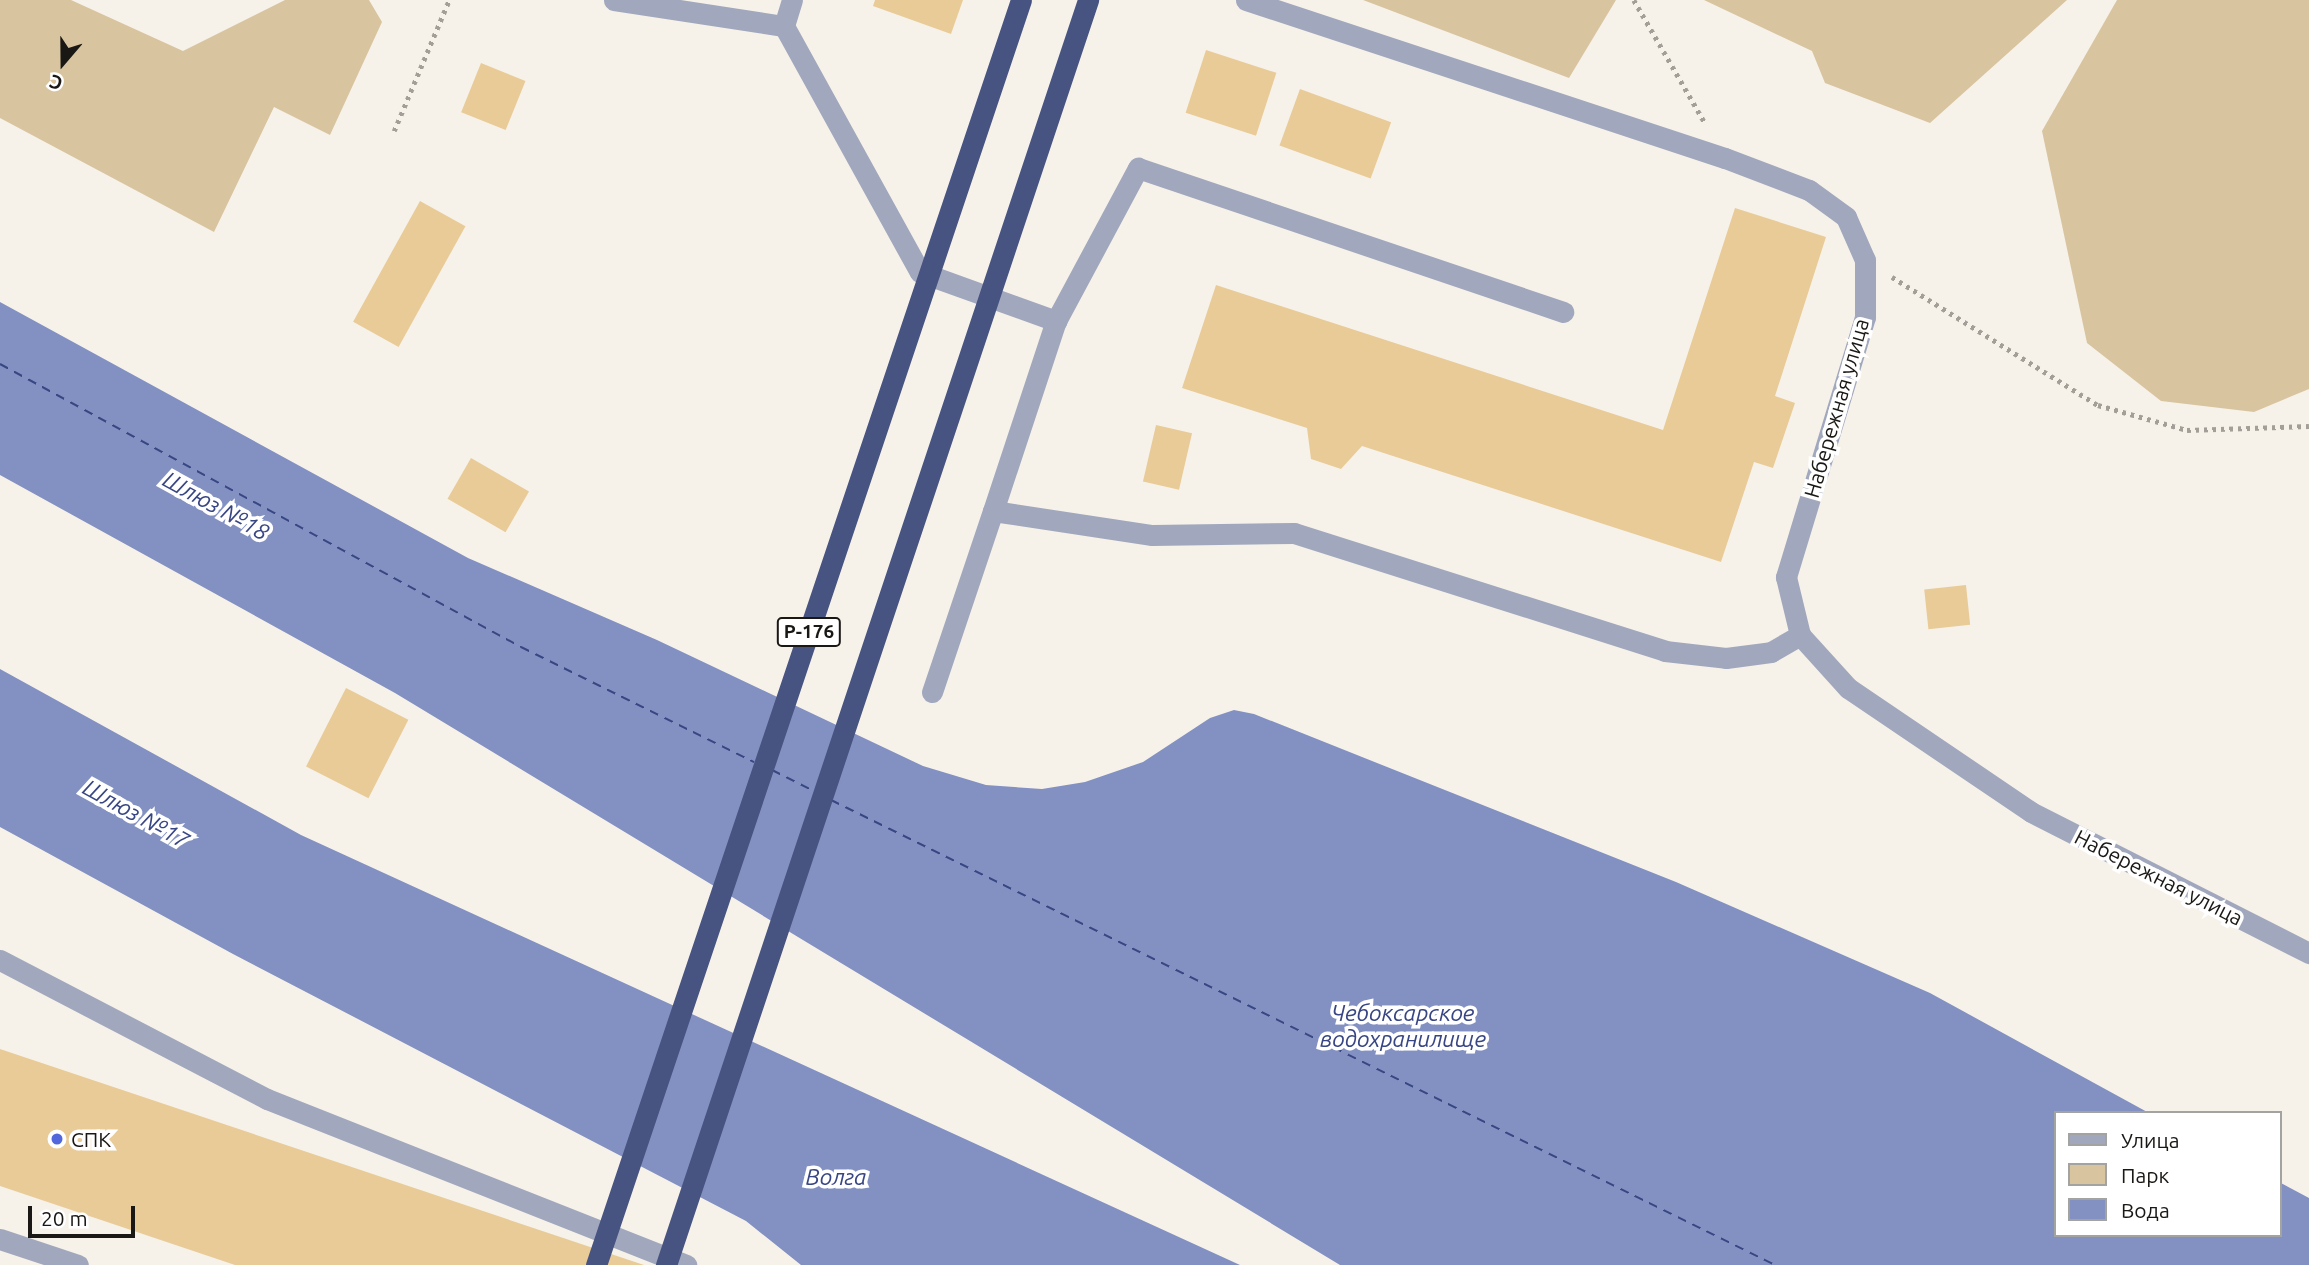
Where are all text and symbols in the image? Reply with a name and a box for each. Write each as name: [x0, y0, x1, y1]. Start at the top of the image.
north arrow: [28, 28, 98, 98]
text: С: [46, 70, 65, 95]
street label: Набережная улица: [1798, 315, 1874, 501]
water label: Шлюз №18: [158, 466, 274, 546]
road number: Р-176: [776, 617, 842, 648]
water label: Шлюз №17: [78, 774, 194, 854]
street label: Набережная улица: [2071, 824, 2247, 930]
water label: Чебоксарское водохранилище: [1320, 999, 1486, 1053]
legend: [2054, 1111, 2281, 1237]
place label: СПК: [71, 1126, 111, 1152]
text: Улица: [2121, 1128, 2179, 1152]
marker: СПК: [49, 1131, 65, 1147]
water label: Волга: [806, 1163, 866, 1191]
text: Парк: [2121, 1163, 2169, 1187]
scale bar: [32, 1192, 138, 1236]
text: Вода: [2121, 1198, 2170, 1222]
text: 20 m: [41, 1206, 88, 1230]

